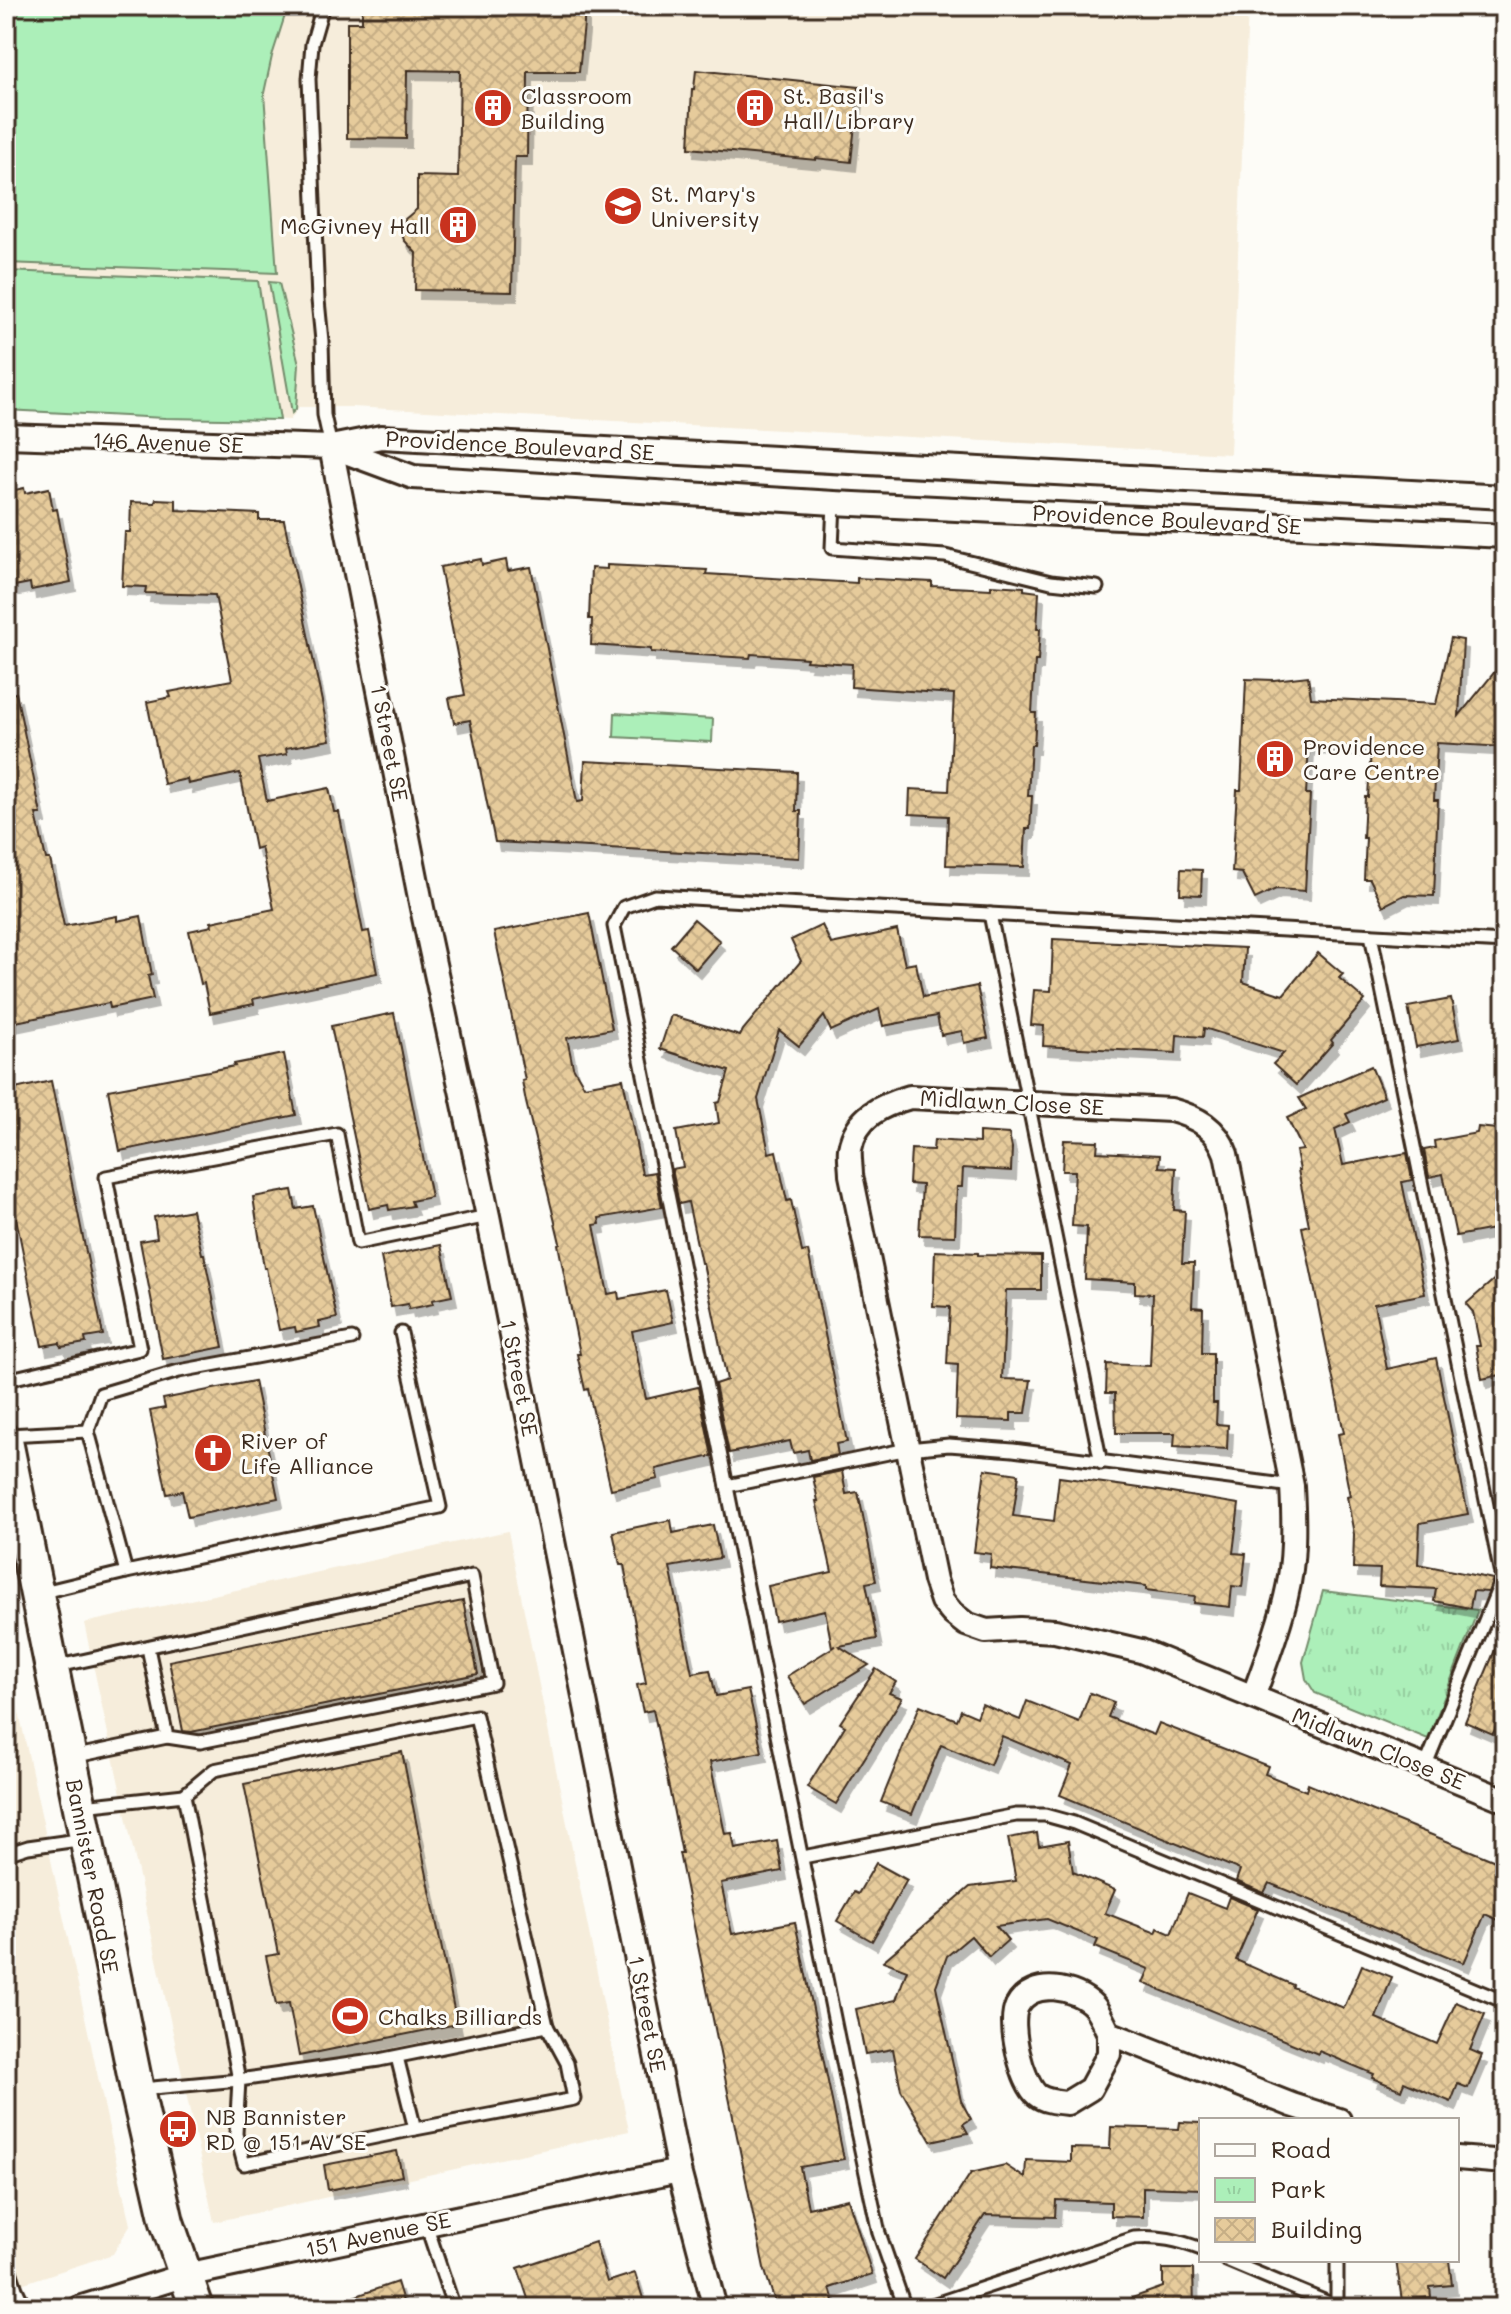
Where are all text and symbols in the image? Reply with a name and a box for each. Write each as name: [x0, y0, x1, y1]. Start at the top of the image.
place label: Classroom Building: [521, 81, 632, 135]
place label: St. Basil's Hall/Library: [783, 81, 915, 135]
building icon: Classroom Building: [472, 87, 514, 129]
building icon: St. Basil's Hall/Library: [734, 87, 776, 129]
place label: St. Mary's University: [651, 179, 759, 233]
school or university icon: St. Mary's University: [602, 185, 644, 227]
building icon: McGivney Hall: [437, 204, 479, 246]
place label: McGivney Hall: [280, 211, 430, 240]
street label: Providence Boulevard SE: [385, 423, 655, 467]
street label: 146 Avenue SE: [92, 425, 244, 459]
street label: Providence Boulevard SE: [1032, 497, 1302, 541]
street label: 1 Street SE: [364, 682, 416, 804]
place label: Providence Care Centre: [1303, 732, 1440, 786]
building icon: Providence Care Centre: [1254, 738, 1296, 780]
street label: Midlawn Close SE: [919, 1083, 1105, 1121]
street label: 1 Street SE: [494, 1317, 546, 1439]
place label: River of Life Alliance: [241, 1426, 374, 1480]
church icon: River of Life Alliance: [192, 1432, 234, 1474]
street label: Midlawn Close SE: [1288, 1700, 1470, 1796]
street label: Bannister Road SE: [60, 1776, 126, 1976]
street label: 1 Street SE: [622, 1953, 674, 2075]
sports icon: Chalks Billiards: [329, 1995, 371, 2037]
place label: Chalks Billiards: [378, 2002, 542, 2031]
place label: NB Bannister RD @ 151 AV SE: [206, 2102, 366, 2156]
bus stop icon: NB Bannister RD @ 151 AV SE: [157, 2108, 199, 2150]
legend: [1199, 2118, 1459, 2262]
text: Road: [1271, 2133, 1331, 2164]
text: Park: [1271, 2173, 1325, 2204]
street label: 151 Avenue SE: [303, 2204, 453, 2264]
text: Building: [1271, 2213, 1362, 2244]

